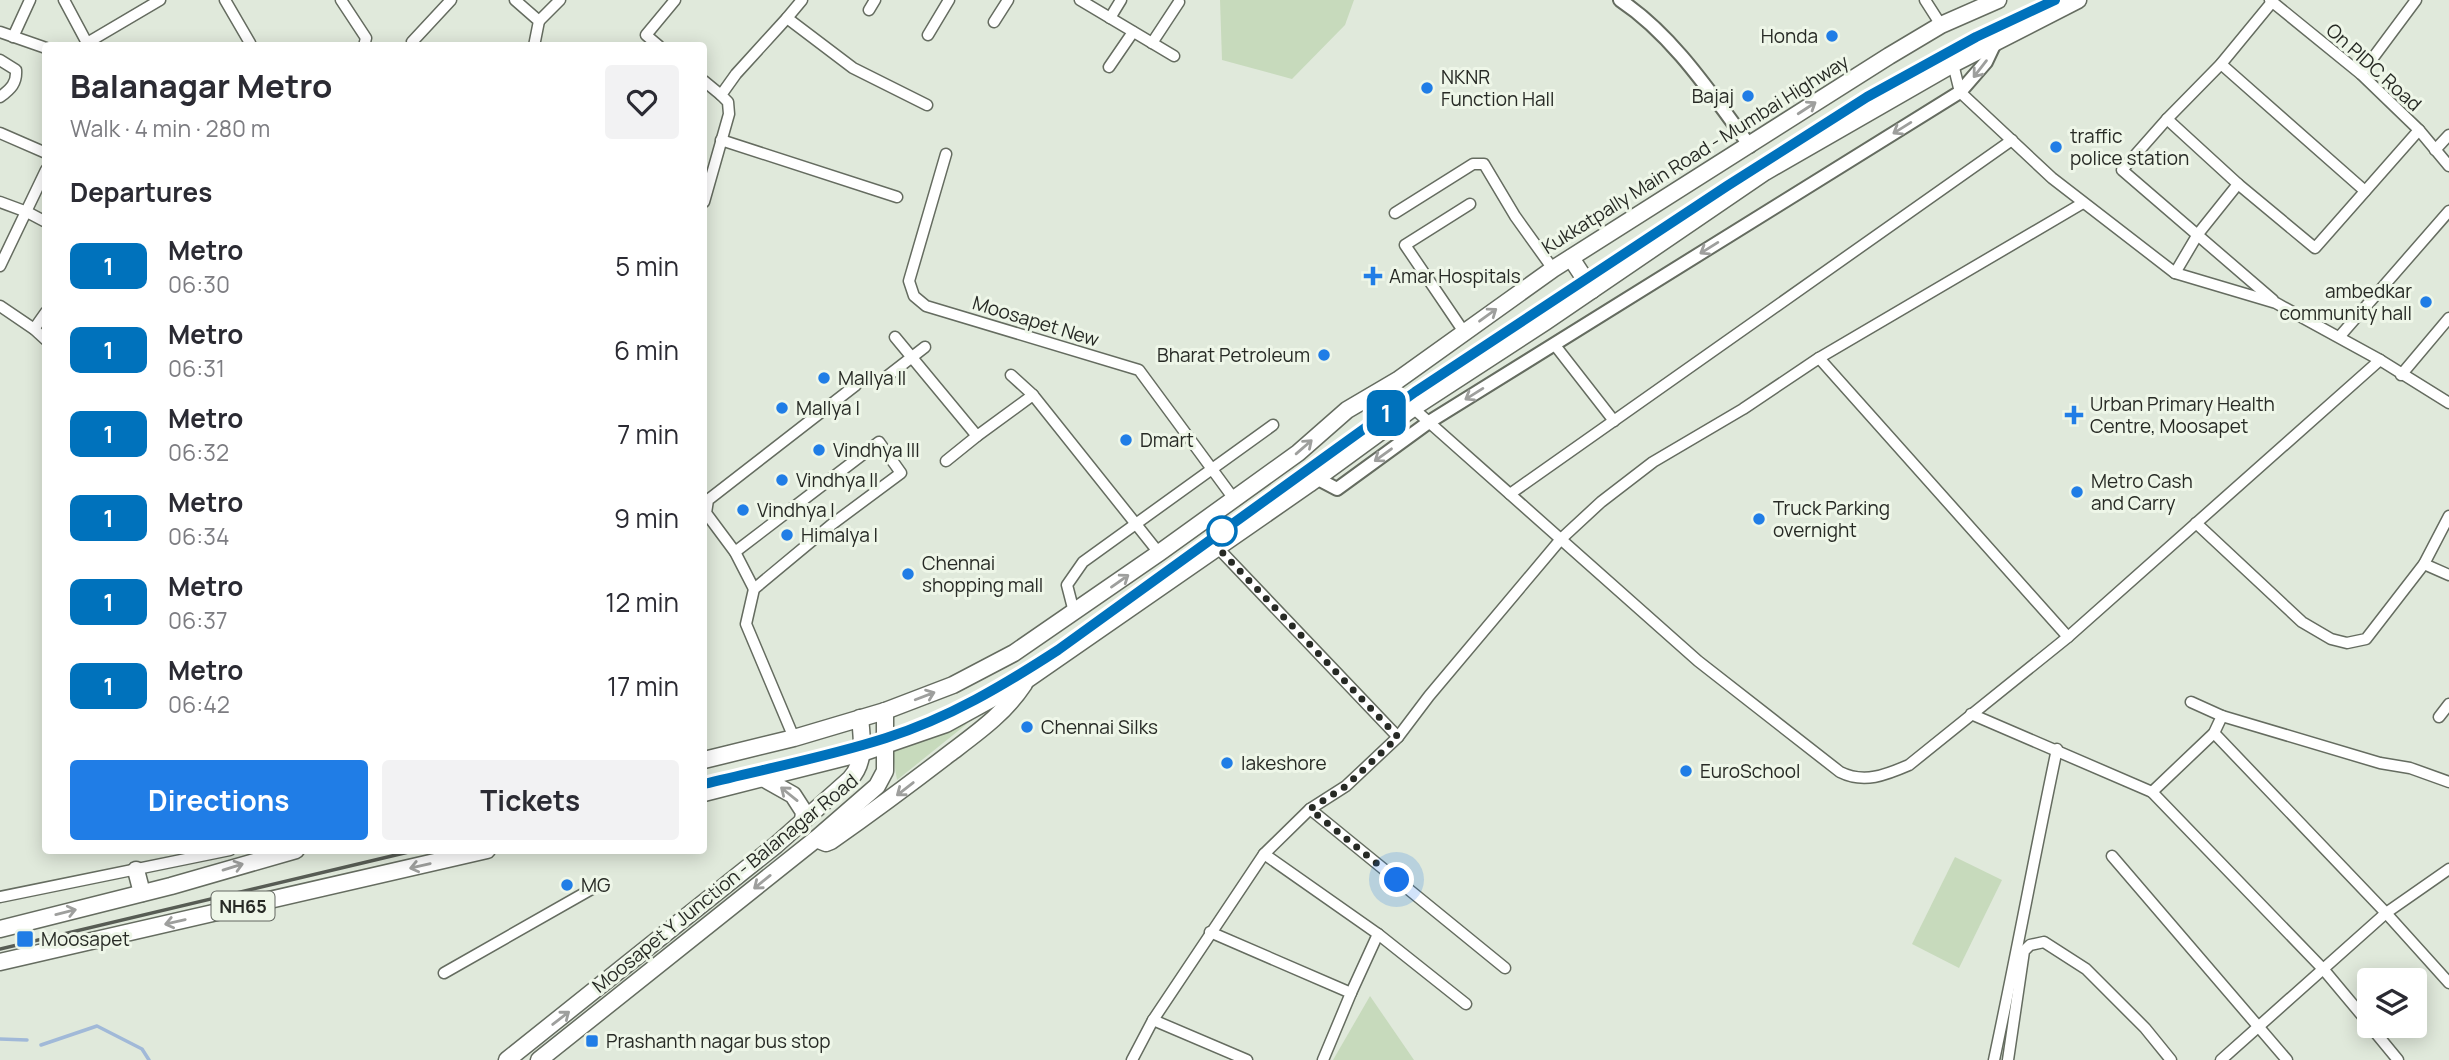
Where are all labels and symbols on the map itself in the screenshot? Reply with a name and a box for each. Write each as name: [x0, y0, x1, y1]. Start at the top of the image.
street label: On PIDC Road: [2321, 17, 2427, 117]
place label: Honda: [1761, 23, 1818, 49]
marker: Honda: [1824, 28, 1840, 44]
street label: Kukkatpally Main Road - Mumbai Highway: [1537, 48, 1853, 260]
one-way arrow: [1973, 60, 1988, 79]
place label: NKNR Function Hall: [1441, 64, 1554, 112]
marker: NKNR Function Hall: [1419, 80, 1435, 96]
place label: Bajaj: [1692, 83, 1734, 109]
marker: Bajaj: [1740, 88, 1756, 104]
one-way arrow: [1797, 101, 1817, 115]
one-way arrow: [1893, 122, 1913, 136]
place label: traffic police station: [2070, 123, 2189, 171]
marker: traffic police station: [2048, 139, 2064, 155]
one-way arrow: [1700, 242, 1720, 256]
place label: Amar Hospitals: [1389, 263, 1521, 289]
marker: Amar Hospitals: [1363, 266, 1383, 286]
place label: ambedkar community hall: [2279, 278, 2412, 326]
street label: Moosapet New: [970, 289, 1103, 353]
marker: ambedkar community hall: [2418, 294, 2434, 310]
one-way arrow: [1478, 307, 1497, 322]
place label: Bharat Petroleum: [1157, 342, 1310, 368]
marker: Bharat Petroleum: [1316, 347, 1332, 363]
place label: Mallya II: [838, 365, 906, 391]
marker: Mallya II: [816, 370, 832, 386]
one-way arrow: [1465, 387, 1485, 401]
line badge: 1: [1363, 390, 1409, 436]
place label: Urban Primary Health Centre, Moosapet: [2090, 391, 2275, 439]
place label: Mallya I: [796, 395, 860, 421]
marker: Mallya I: [774, 400, 790, 416]
marker: Urban Primary Health Centre, Moosapet: [2064, 405, 2084, 425]
place label: Dmart: [1140, 427, 1194, 453]
marker: Dmart: [1118, 432, 1134, 448]
place label: Vindhya III: [833, 437, 920, 463]
one-way arrow: [1295, 440, 1313, 455]
marker: Vindhya III: [811, 442, 827, 458]
one-way arrow: [1374, 448, 1393, 463]
place label: Vindhya II: [796, 467, 878, 493]
place label: Metro Cash and Carry: [2091, 468, 2193, 516]
marker: Vindhya II: [774, 472, 790, 488]
marker: Metro Cash and Carry: [2069, 484, 2085, 500]
place label: Truck Parking overnight: [1773, 495, 1890, 543]
place label: Vindhya I: [757, 497, 835, 523]
marker: Vindhya I: [735, 502, 751, 518]
marker: Truck Parking overnight: [1751, 511, 1767, 527]
unlabelled marker: [1207, 516, 1237, 546]
place label: Himalya I: [801, 522, 878, 548]
marker: Himalya I: [779, 527, 795, 543]
place label: Chennai shopping mall: [922, 550, 1043, 598]
marker: Chennai shopping mall: [900, 566, 916, 582]
one-way arrow: [1110, 574, 1129, 588]
one-way arrow: [913, 689, 935, 702]
place label: Chennai Silks: [1041, 714, 1158, 740]
marker: Chennai Silks: [1019, 719, 1035, 735]
place label: lakeshore: [1241, 750, 1327, 776]
marker: lakeshore: [1219, 755, 1235, 771]
place label: EuroSchool: [1700, 758, 1800, 784]
marker: EuroSchool: [1678, 763, 1694, 779]
street label: Moosapet Y Junction - Balanagar Road: [587, 768, 863, 998]
one-way arrow: [896, 781, 914, 796]
one-way arrow: [781, 786, 799, 802]
one-way arrow: [222, 860, 244, 873]
one-way arrow: [410, 860, 432, 873]
your location: [1379, 862, 1414, 897]
place label: MG: [581, 872, 610, 898]
one-way arrow: [754, 874, 772, 890]
marker: MG: [559, 877, 575, 893]
road number: NH65: [212, 891, 274, 920]
one-way arrow: [54, 905, 77, 918]
one-way arrow: [164, 916, 187, 929]
place label: Moosapet: [41, 926, 130, 952]
marker: Moosapet: [15, 929, 35, 949]
one-way arrow: [551, 1010, 569, 1025]
place label: Prashanth nagar bus stop: [606, 1028, 831, 1054]
marker: Prashanth nagar bus stop: [584, 1033, 600, 1049]

